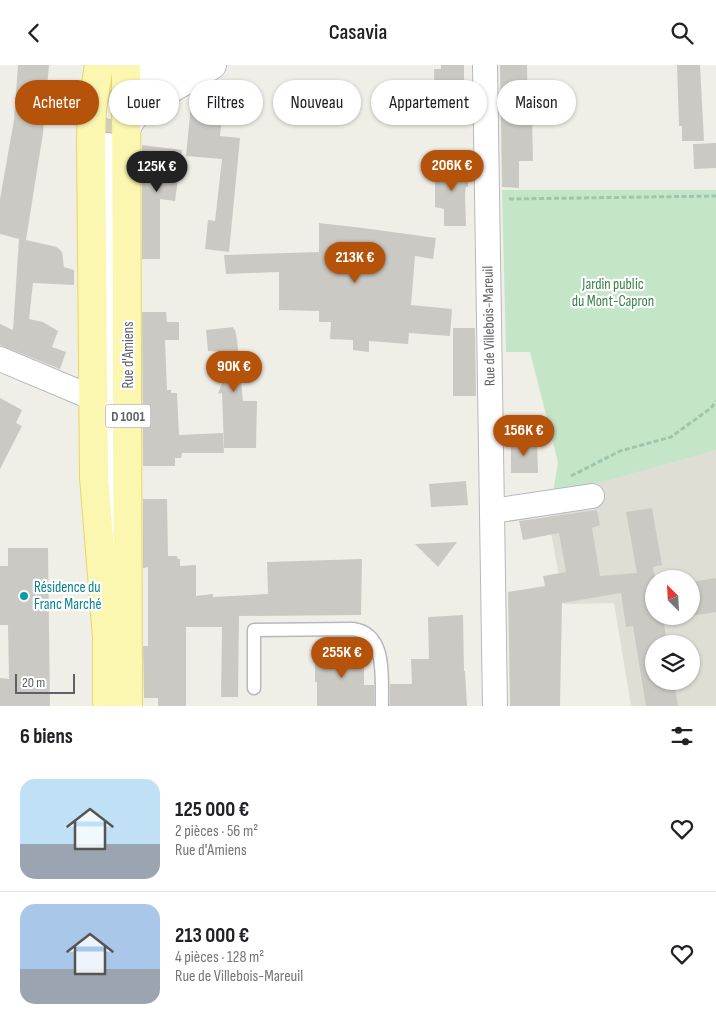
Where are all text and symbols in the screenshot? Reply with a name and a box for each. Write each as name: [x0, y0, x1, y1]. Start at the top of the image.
icon: back: [20, 19, 48, 47]
text: Casavia: [329, 19, 387, 46]
icon: search: [668, 19, 696, 47]
chip: Acheter: [15, 80, 99, 125]
chip: Louer: [109, 80, 179, 125]
chip: Filtres: [189, 80, 263, 125]
chip: Nouveau: [273, 80, 361, 125]
chip: Appartement: [371, 80, 487, 125]
chip: Maison: [497, 80, 576, 125]
pin: 206K €: [411, 149, 493, 192]
pin: 125K €: [116, 151, 198, 193]
text: 206K €: [432, 156, 472, 175]
text: 125K €: [137, 157, 177, 176]
pin: 213K €: [314, 241, 396, 284]
text: 213K €: [335, 248, 375, 267]
street label: Rue de Villebois-Mareuil: [478, 266, 500, 386]
park label: Jardin public du Mont-Capron: [572, 275, 654, 311]
street label: Rue d'Amiens: [119, 321, 138, 389]
pin: 90K €: [199, 351, 269, 393]
text: 90K €: [217, 357, 251, 376]
road number: D 1001: [106, 405, 150, 427]
pin: 156K €: [483, 415, 565, 457]
text: 156K €: [504, 421, 544, 440]
north arrow: [645, 570, 700, 625]
map controls: [645, 570, 700, 690]
place label: Résidence du Franc Marché: [34, 578, 102, 614]
marker: Résidence du Franc Marché: [18, 590, 30, 602]
button: layers: [645, 635, 700, 690]
pin: 255K €: [301, 637, 383, 679]
text: 255K €: [322, 643, 362, 662]
scale bar: [15, 671, 75, 694]
text: 20 m: [22, 674, 45, 691]
icon: filters: [668, 722, 696, 750]
text: 6 biens: [20, 724, 73, 749]
text: 125 000 €: [175, 797, 249, 822]
icon: home: [60, 799, 120, 859]
icon: heart: [668, 815, 696, 843]
text: 2 pièces · 56 m²: [175, 822, 258, 841]
text: Rue d'Amiens: [175, 841, 247, 860]
text: 213 000 €: [175, 923, 249, 948]
icon: home: [60, 924, 120, 984]
icon: heart: [668, 940, 696, 968]
text: 4 pièces · 128 m²: [175, 948, 264, 967]
text: Rue de Villebois-Mareuil: [175, 967, 303, 986]

